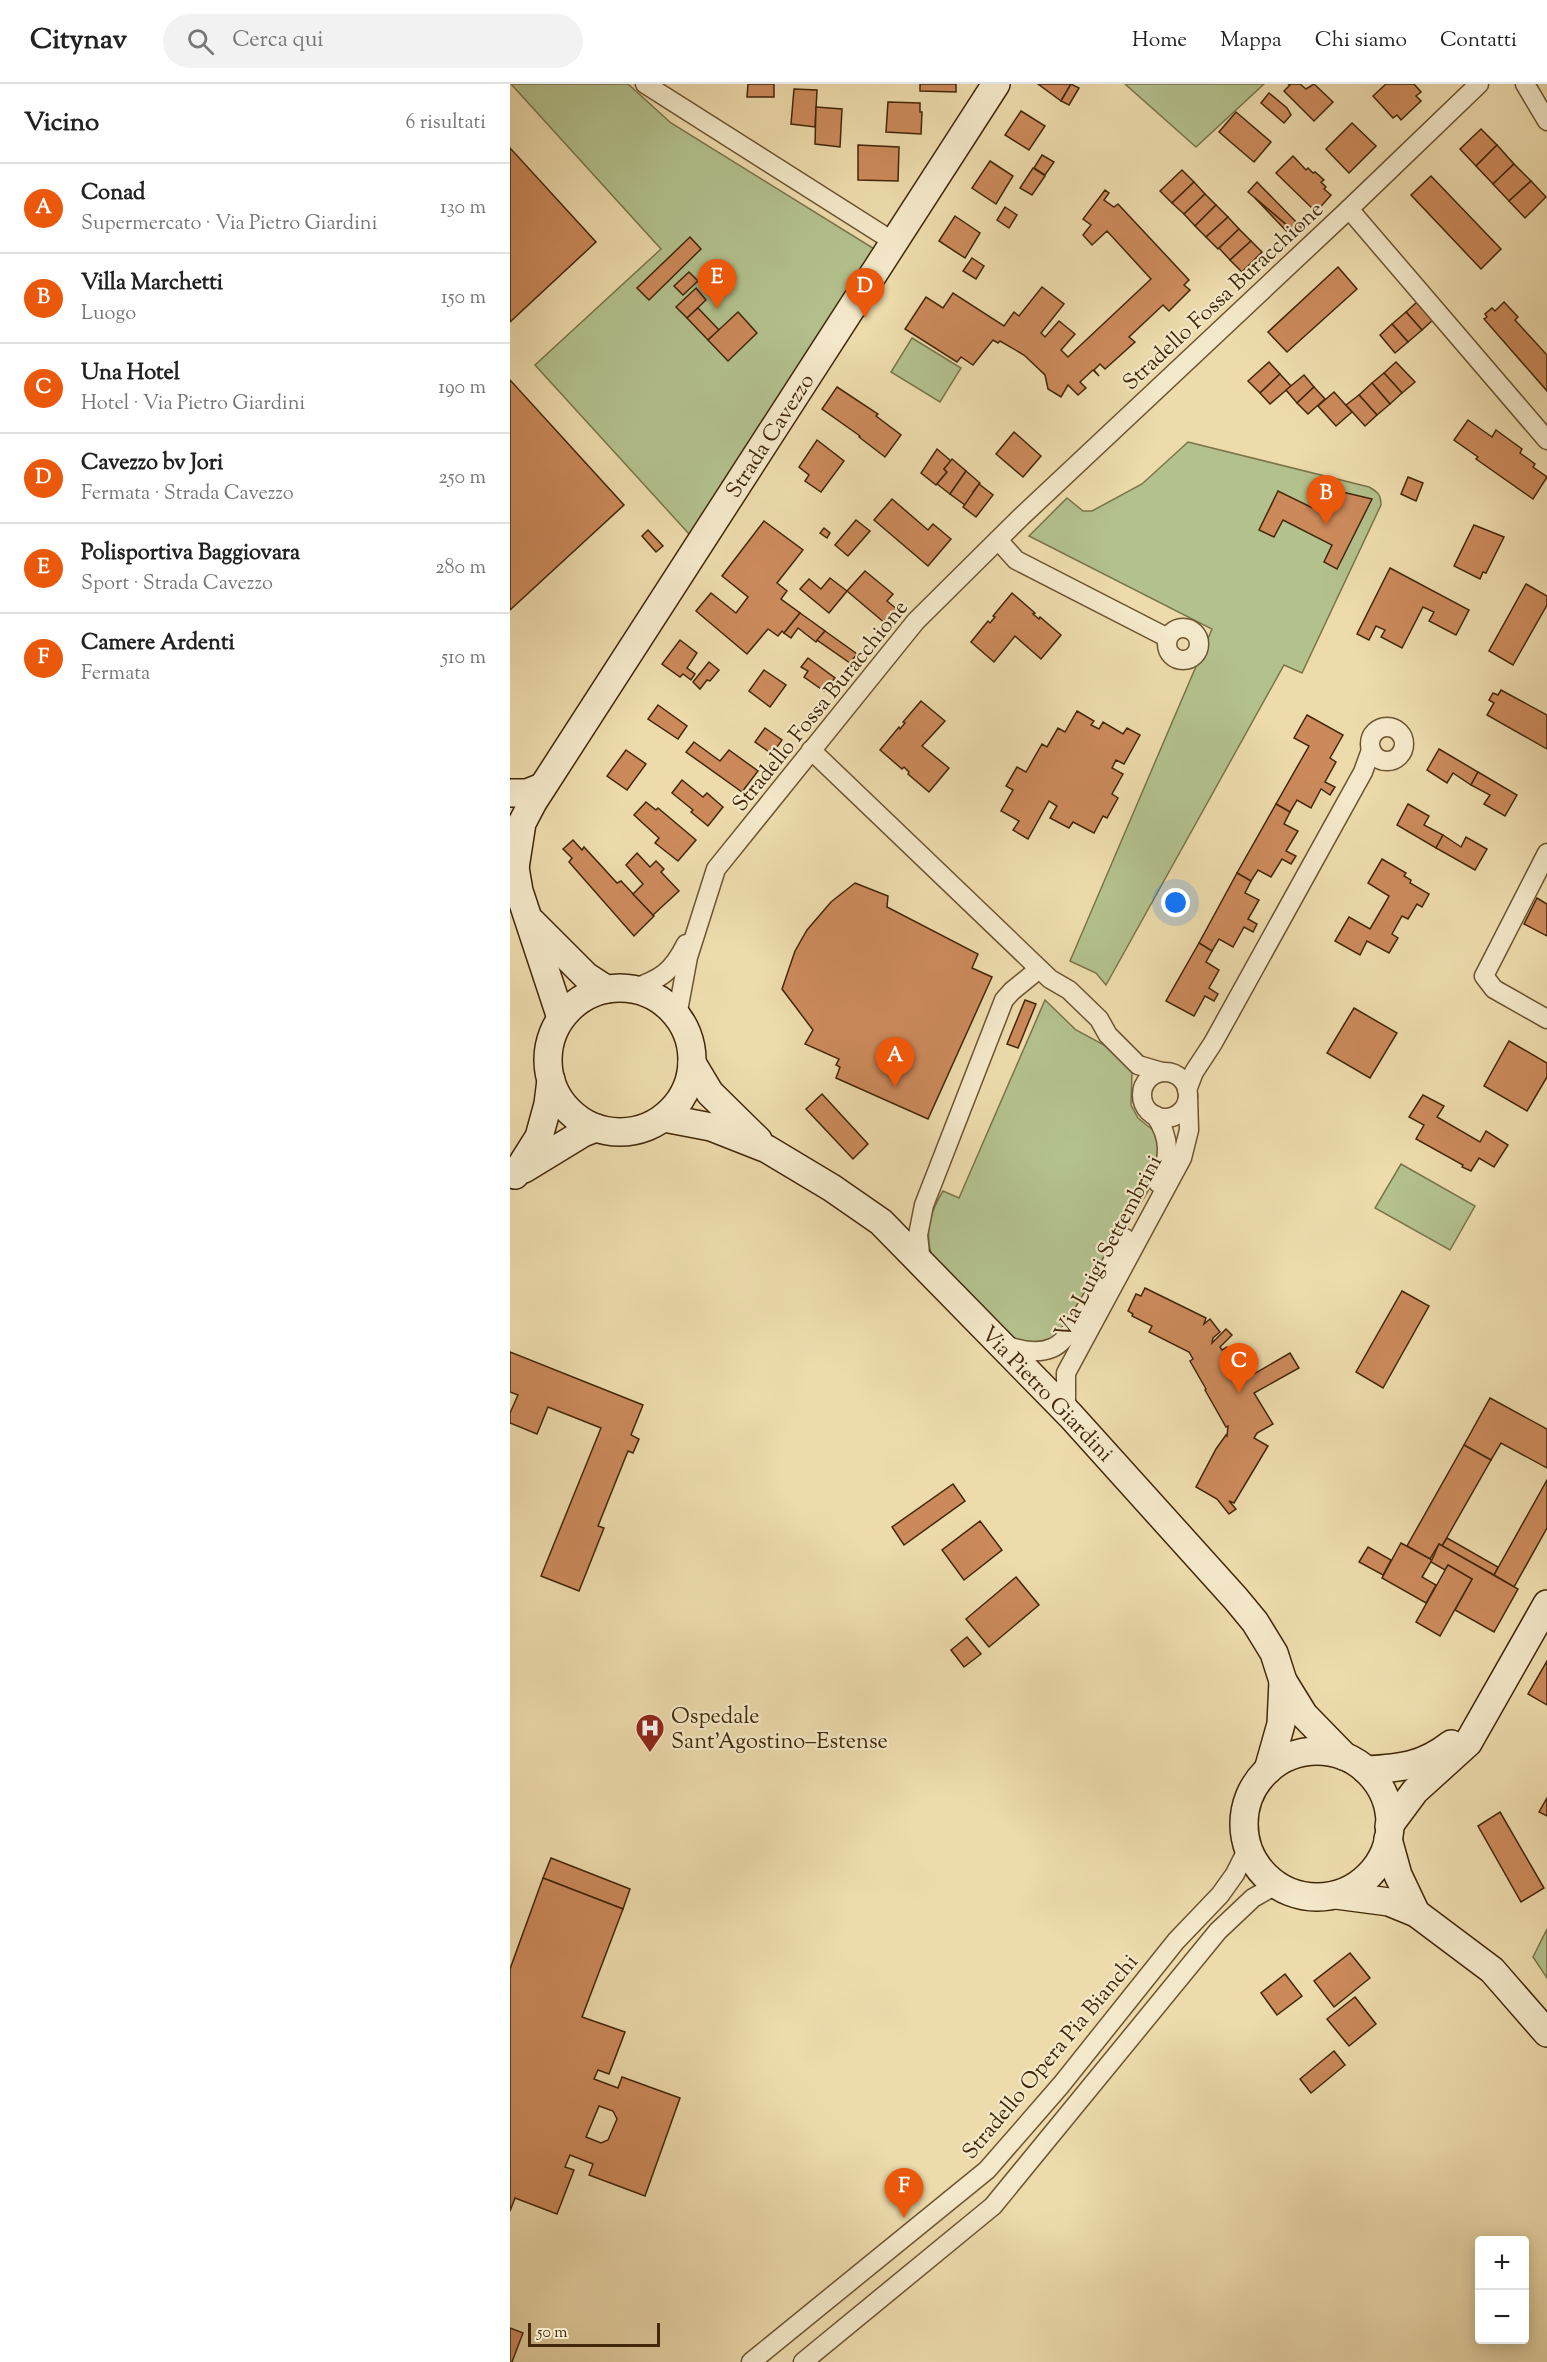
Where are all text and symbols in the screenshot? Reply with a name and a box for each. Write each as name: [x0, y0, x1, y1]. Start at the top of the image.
search box: [163, 14, 583, 68]
text: Citynav: [30, 21, 127, 61]
icon: search: [184, 25, 217, 58]
text: Cerca qui: [232, 25, 324, 57]
text: Home: [1132, 26, 1187, 56]
text: Mappa: [1220, 26, 1282, 56]
text: Chi siamo: [1315, 26, 1407, 56]
text: Contatti: [1440, 26, 1517, 56]
text: Vicino: [24, 105, 99, 142]
text: 6 risultati: [405, 109, 486, 138]
text: Conad: [81, 178, 145, 210]
text: A: [35, 194, 52, 223]
text: 130 m: [440, 194, 486, 223]
street label: Stradello Fossa Buracchione: [1116, 195, 1332, 399]
text: Supermercato · Via Pietro Giardini: [81, 210, 377, 239]
pin: E: [698, 260, 736, 309]
text: Villa Marchetti: [81, 268, 223, 300]
pin: D: [846, 268, 884, 318]
text: B: [37, 284, 50, 313]
text: 150 m: [441, 284, 486, 313]
text: Luogo: [81, 300, 136, 329]
text: Una Hotel: [81, 358, 180, 390]
street label: Strada Cavezzo: [719, 368, 824, 505]
text: C: [35, 374, 52, 403]
text: 190 m: [438, 374, 486, 403]
text: Hotel · Via Pietro Giardini: [81, 390, 305, 419]
text: Cavezzo bv Jori: [81, 448, 223, 480]
text: D: [36, 464, 51, 493]
text: 250 m: [438, 464, 486, 493]
pin: B: [1306, 476, 1346, 525]
text: Fermata · Strada Cavezzo: [81, 480, 294, 509]
text: Polisportiva Baggiovara: [81, 538, 300, 570]
text: E: [37, 554, 50, 583]
text: 280 m: [435, 554, 486, 583]
text: Sport · Strada Cavezzo: [81, 570, 273, 599]
street label: Stradello Fossa Buracchione: [726, 594, 917, 820]
text: Camere Ardenti: [81, 628, 235, 660]
text: F: [38, 644, 49, 673]
text: 510 m: [441, 644, 486, 673]
text: Fermata: [81, 660, 150, 689]
your location: [1161, 888, 1190, 917]
pin: A: [876, 1038, 914, 1087]
street label: Via Luigi Settembrini: [1048, 1150, 1172, 1345]
street label: Via Pietro Giardini: [972, 1320, 1119, 1470]
pin: C: [1220, 1344, 1258, 1393]
place label: Ospedale Sant’Agostino–Estense: [671, 1702, 888, 1759]
hospital icon: Ospedale Sant’Agostino–Estense: [634, 1712, 666, 1754]
street label: Stradello Opera Pia Bianchi: [956, 1948, 1147, 2168]
pin: F: [884, 2168, 924, 2218]
map controls: [1475, 2236, 1529, 2344]
button: +: [1475, 2236, 1529, 2290]
button: −: [1475, 2290, 1529, 2344]
scale bar: [528, 2320, 660, 2348]
text: 50 m: [537, 2322, 568, 2345]

